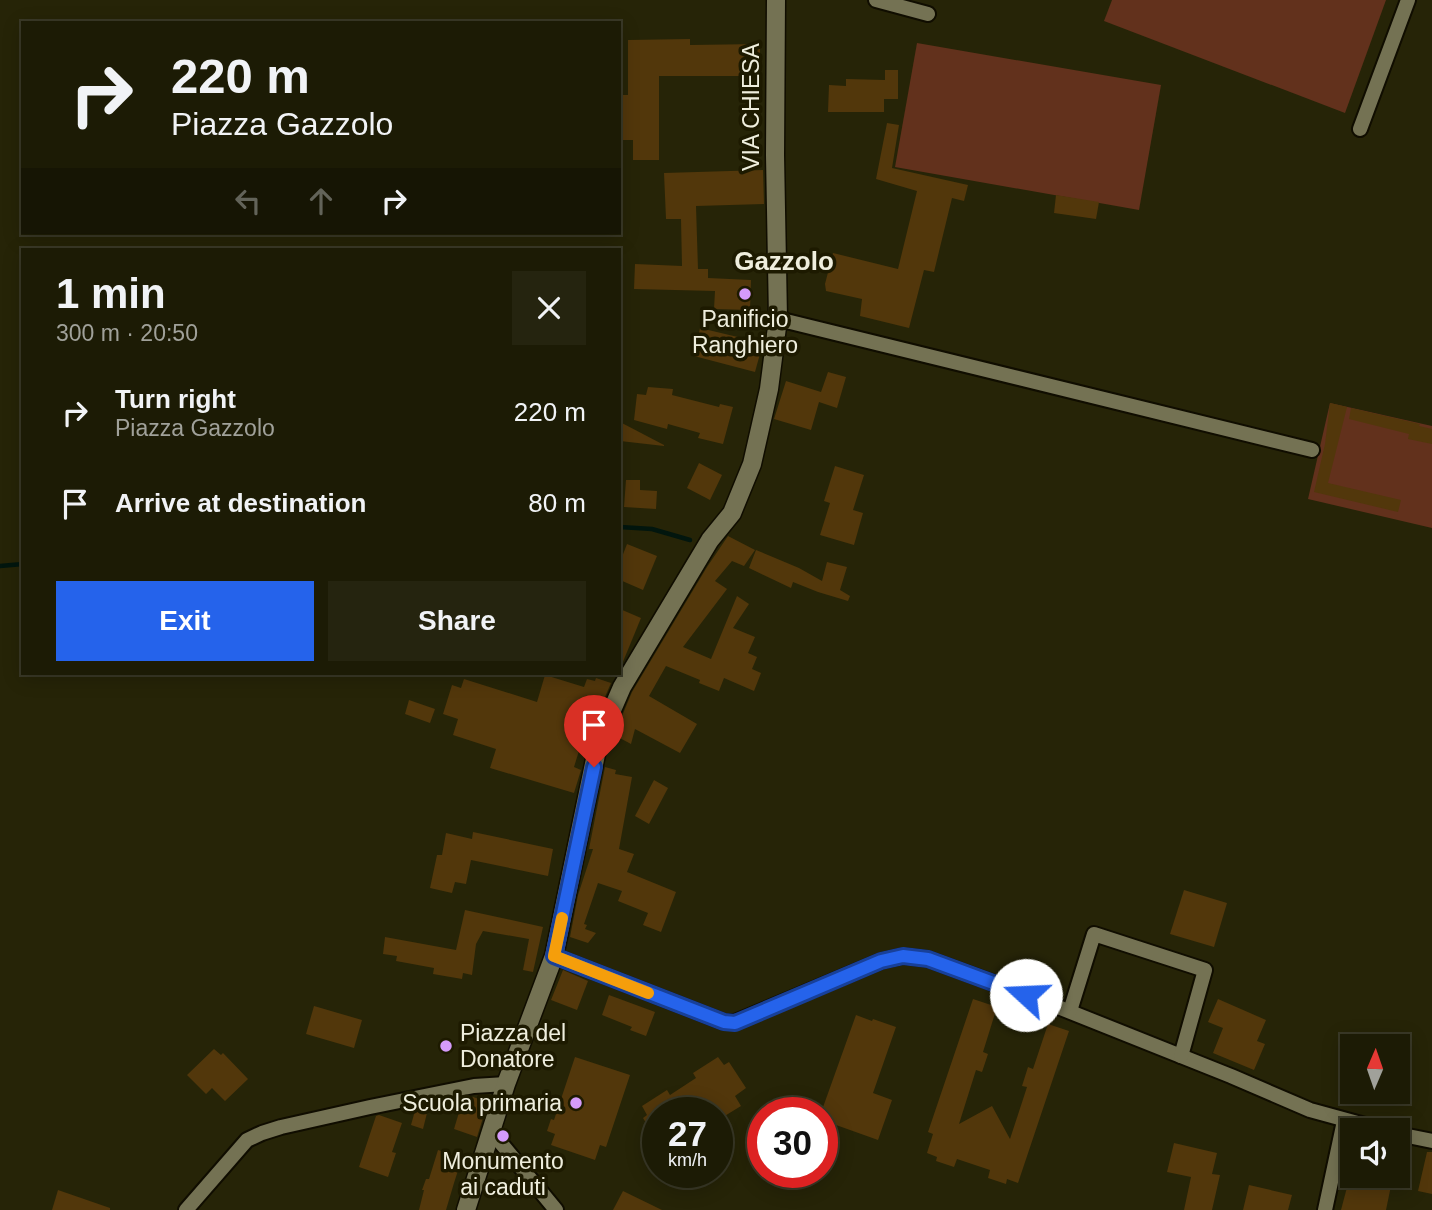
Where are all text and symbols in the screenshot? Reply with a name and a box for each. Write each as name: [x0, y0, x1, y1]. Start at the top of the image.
street label: VIA CHIESA: [738, 42, 764, 171]
icon: right: [56, 49, 147, 140]
text: 220 m: [171, 49, 310, 103]
text: Piazza Gazzolo: [171, 106, 393, 142]
icon: left: [229, 182, 267, 220]
icon: ahead: [302, 182, 340, 220]
icon: right: [375, 182, 413, 220]
district label: Gazzolo: [734, 246, 834, 276]
text: 1 min: [56, 270, 166, 317]
button: close: [512, 271, 586, 345]
marker: Panificio Ranghiero: [737, 286, 753, 302]
place label: Panificio Ranghiero: [692, 306, 798, 358]
text: 300 m · 20:50: [56, 320, 198, 346]
text: Turn right: [115, 384, 236, 414]
icon: right: [56, 394, 94, 432]
text: 220 m: [514, 397, 586, 427]
text: Piazza Gazzolo: [115, 415, 275, 441]
icon: arrive: [56, 485, 94, 523]
text: Arrive at destination: [115, 488, 366, 518]
text: 80 m: [528, 488, 586, 518]
button: Exit: [56, 581, 314, 661]
button: Share: [328, 581, 586, 661]
pin: [564, 695, 624, 767]
icon: arrive: [575, 706, 613, 744]
position arrow: [989, 958, 1063, 1032]
place label: Piazza del Donatore: [460, 1020, 566, 1072]
north arrow: [1340, 1034, 1410, 1104]
map controls: [1340, 1034, 1410, 1188]
marker: Piazza del Donatore: [438, 1038, 454, 1054]
place label: Scuola primaria: [402, 1090, 562, 1116]
marker: Scuola primaria: [568, 1095, 584, 1111]
speed limit sign: 30: [747, 1097, 838, 1188]
text: 27: [668, 1114, 707, 1153]
button: sound: [1340, 1118, 1410, 1188]
marker: Monumento ai caduti: [495, 1128, 511, 1144]
place label: Monumento ai caduti: [442, 1148, 564, 1200]
text: km/h: [668, 1150, 707, 1170]

